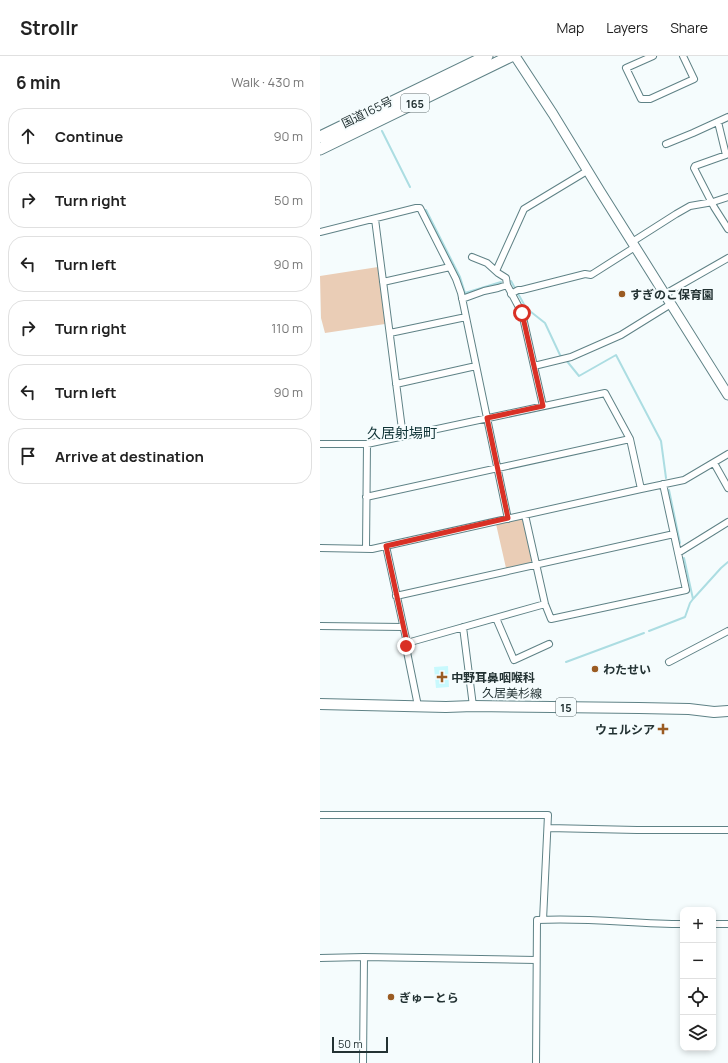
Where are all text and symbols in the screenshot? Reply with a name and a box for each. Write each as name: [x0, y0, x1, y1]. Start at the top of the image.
text: Strollr: [20, 15, 78, 41]
text: Map: [556, 18, 584, 37]
text: Layers: [606, 18, 648, 37]
text: Share: [670, 18, 708, 37]
text: 6 min: [16, 71, 61, 94]
text: Walk · 430 m: [231, 73, 304, 91]
street label: 国道165号: [339, 92, 395, 132]
road number: 165: [401, 94, 429, 112]
icon: ahead: [17, 125, 39, 147]
text: Continue: [55, 126, 123, 147]
text: 90 m: [273, 127, 303, 145]
icon: right: [17, 189, 39, 211]
text: Turn right: [55, 190, 126, 211]
text: 50 m: [274, 191, 303, 209]
icon: left: [17, 253, 39, 275]
text: Turn left: [55, 254, 117, 275]
text: 90 m: [273, 255, 303, 273]
place label: すぎのこ保育園: [630, 286, 714, 303]
marker: すぎのこ保育園: [617, 289, 627, 299]
route start: [513, 304, 531, 322]
icon: right: [17, 317, 39, 339]
text: Turn right: [55, 318, 126, 339]
text: 110 m: [271, 319, 303, 337]
icon: left: [17, 381, 39, 403]
text: Turn left: [55, 382, 117, 403]
text: 90 m: [273, 383, 303, 401]
district label: 久居射場町: [367, 423, 437, 442]
icon: arrive: [17, 445, 39, 467]
text: Arrive at destination: [55, 446, 204, 467]
route end: [397, 637, 415, 655]
place label: わたせい: [603, 661, 651, 678]
marker: わたせい: [590, 664, 600, 674]
place label: 中野耳鼻咽喉科: [451, 669, 535, 686]
marker: 中野耳鼻咽喉科: [436, 671, 448, 683]
street label: 久居美杉線: [482, 684, 542, 702]
road number: 15: [556, 698, 576, 716]
place label: ウェルシア: [595, 721, 655, 738]
marker: ウェルシア: [658, 724, 668, 734]
map controls: [680, 907, 716, 1051]
button: +: [680, 907, 716, 943]
button: −: [680, 943, 716, 979]
button: locate: [680, 979, 716, 1015]
place label: ぎゅーとら: [399, 989, 459, 1006]
marker: ぎゅーとら: [386, 992, 396, 1002]
button: layers: [680, 1015, 716, 1051]
scale bar: [332, 1035, 388, 1054]
text: 50 m: [338, 1036, 363, 1051]

